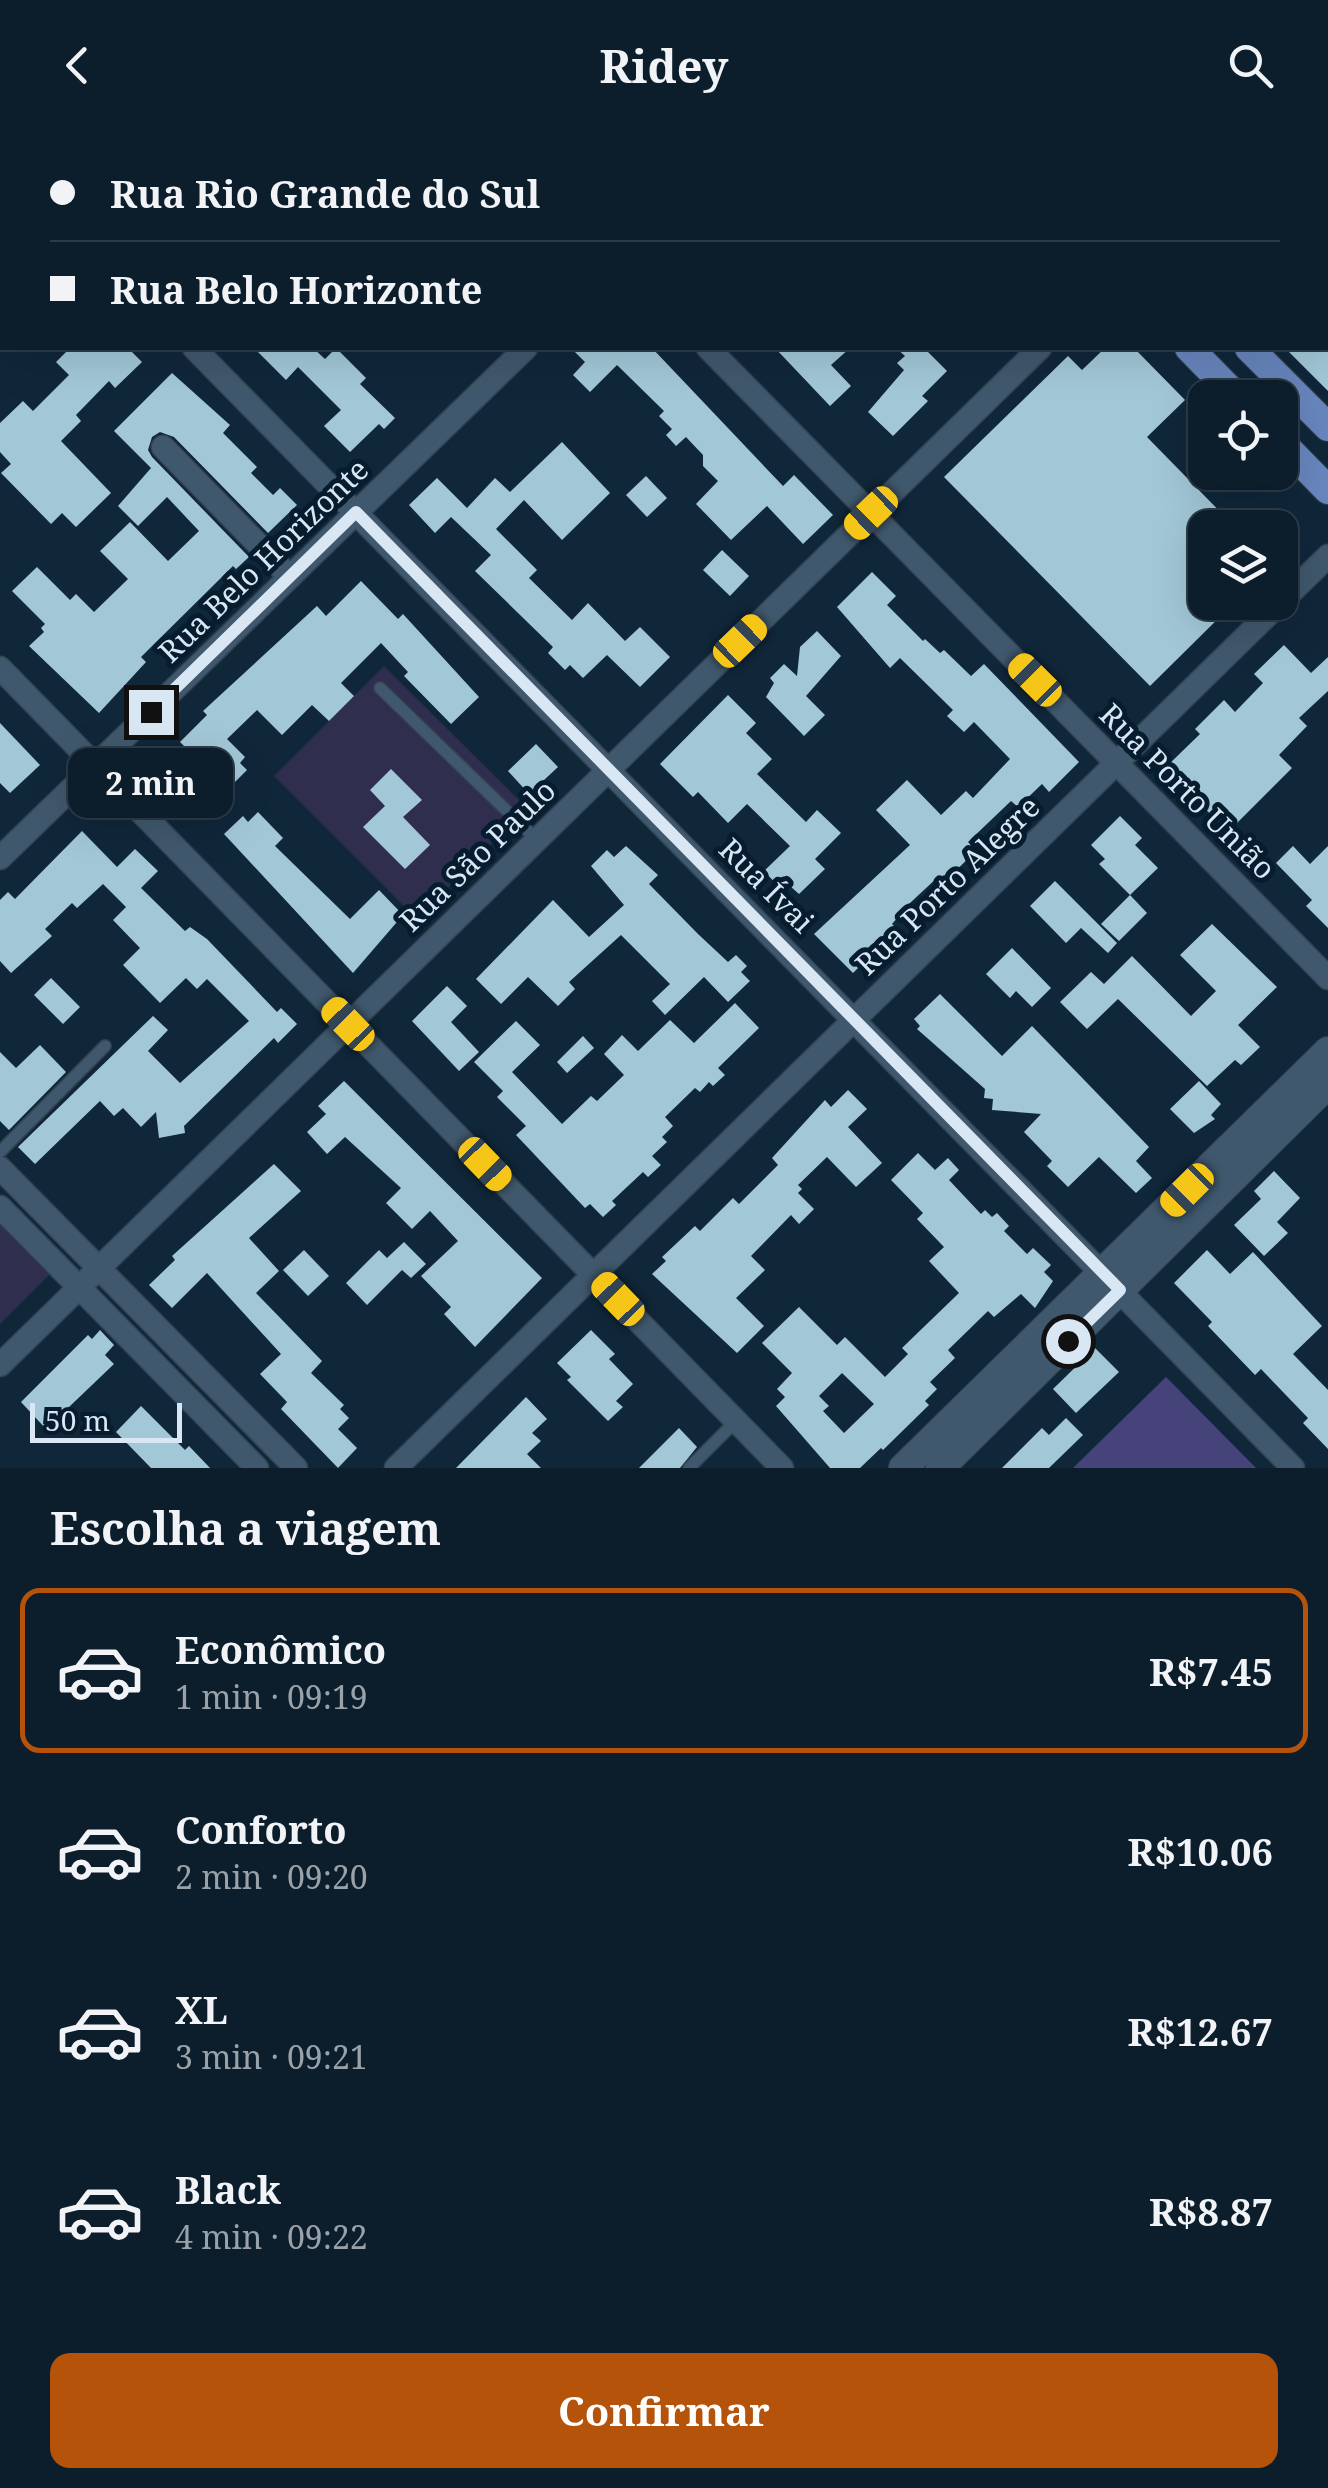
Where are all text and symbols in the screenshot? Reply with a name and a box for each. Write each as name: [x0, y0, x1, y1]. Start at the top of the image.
text: Ridey: [600, 35, 728, 96]
icon: back: [50, 38, 105, 93]
icon: search: [1223, 38, 1278, 93]
text: Rua Rio Grande do Sul: [110, 167, 540, 219]
text: Rua Belo Horizonte: [110, 263, 483, 315]
map controls: [1188, 380, 1298, 620]
button: locate: [1188, 380, 1298, 490]
street label: Rua Belo Horizonte: [149, 449, 377, 671]
car: [839, 481, 903, 545]
button: layers: [1188, 510, 1298, 620]
car: [708, 609, 772, 673]
car: [1003, 648, 1067, 712]
route end: [129, 690, 174, 735]
street label: Rua Porto União: [1091, 694, 1285, 888]
callout: 2 min: [68, 747, 234, 817]
text: 2 min: [105, 761, 196, 804]
street label: Rua São Paulo: [390, 770, 564, 940]
street label: Rua Porto Alegre: [846, 786, 1048, 984]
street label: Rua Ívai: [711, 829, 824, 942]
car: [316, 992, 380, 1056]
car: [453, 1132, 517, 1196]
car: [1155, 1158, 1219, 1222]
car: [586, 1267, 650, 1331]
route start: [1046, 1319, 1091, 1364]
scale bar: [30, 1398, 182, 1442]
text: 50 m: [45, 1401, 110, 1439]
text: Escolha a viagem: [50, 1497, 441, 1558]
text: Econômico: [175, 1623, 386, 1675]
icon: car: [55, 1626, 145, 1716]
text: R$7.45: [1149, 1645, 1273, 1697]
text: 1 min · 09:19: [175, 1675, 368, 1718]
text: Conforto: [175, 1803, 347, 1855]
icon: car: [55, 1806, 145, 1896]
text: R$10.06: [1127, 1825, 1273, 1877]
text: 2 min · 09:20: [175, 1855, 368, 1898]
text: XL: [175, 1983, 228, 2035]
icon: car: [55, 1986, 145, 2076]
text: R$12.67: [1127, 2005, 1273, 2057]
text: 3 min · 09:21: [175, 2035, 368, 2078]
text: Black: [175, 2163, 281, 2215]
icon: car: [55, 2166, 145, 2256]
text: R$8.87: [1149, 2185, 1273, 2237]
text: 4 min · 09:22: [175, 2215, 368, 2258]
button: Confirmar: [50, 2353, 1278, 2468]

